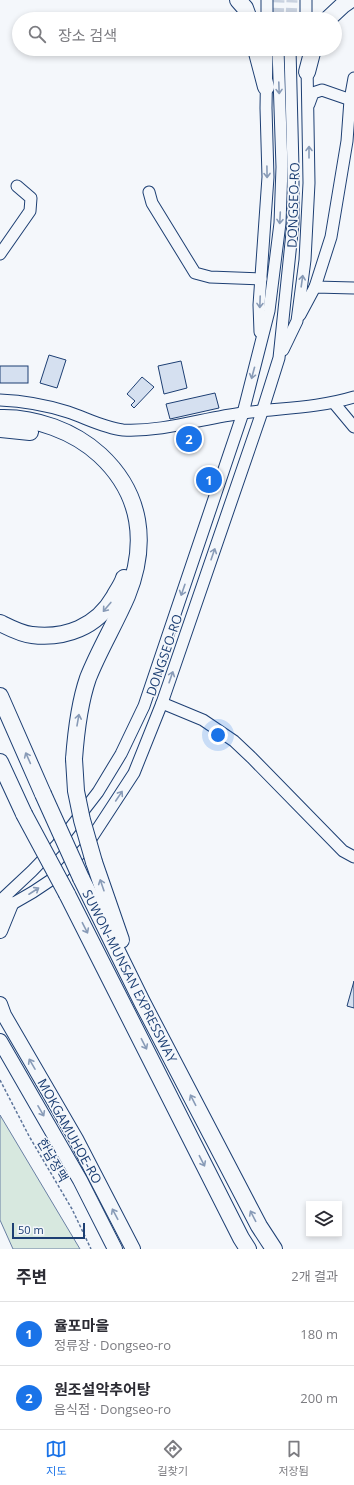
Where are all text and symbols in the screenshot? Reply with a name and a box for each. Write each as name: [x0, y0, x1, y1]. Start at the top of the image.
search box: [12, 12, 342, 56]
icon: search: [26, 23, 48, 45]
text: 장소 검색: [58, 25, 117, 45]
one-way arrow: [275, 81, 283, 94]
one-way arrow: [305, 146, 313, 159]
street label: DONGSEO-RO: [283, 162, 303, 248]
one-way arrow: [264, 165, 271, 178]
one-way arrow: [277, 211, 284, 224]
one-way arrow: [298, 275, 306, 288]
one-way arrow: [256, 295, 264, 308]
one-way arrow: [249, 366, 257, 379]
pin: 2: [176, 424, 202, 454]
pin: 1: [196, 465, 222, 495]
one-way arrow: [210, 548, 217, 561]
one-way arrow: [179, 583, 186, 596]
one-way arrow: [103, 601, 112, 612]
street label: DONGSEO-RO: [142, 612, 186, 698]
one-way arrow: [167, 671, 175, 683]
one-way arrow: [74, 714, 82, 727]
your location: [208, 725, 228, 745]
one-way arrow: [23, 753, 31, 765]
one-way arrow: [115, 791, 123, 802]
one-way arrow: [98, 879, 105, 892]
one-way arrow: [28, 887, 40, 895]
street label: SUWON-MUNSAN EXPRESSWAY: [78, 887, 182, 1066]
one-way arrow: [82, 922, 89, 934]
one-way arrow: [140, 1038, 148, 1050]
one-way arrow: [28, 1058, 36, 1070]
street label: MOKGAMUHOE-RO: [34, 1075, 106, 1187]
one-way arrow: [189, 1095, 197, 1107]
one-way arrow: [37, 1105, 45, 1117]
street label: 한남정맥: [33, 1135, 73, 1185]
one-way arrow: [199, 1154, 206, 1166]
map controls: [306, 1201, 342, 1237]
button: layers: [306, 1201, 342, 1237]
one-way arrow: [111, 1209, 118, 1221]
one-way arrow: [249, 1210, 256, 1222]
scale bar: [12, 1221, 85, 1240]
text: 50 m: [18, 1222, 44, 1237]
text: 주변: [16, 1265, 47, 1288]
text: 2개 결과: [291, 1267, 338, 1285]
text: 율포마을: [54, 1315, 109, 1335]
text: 1: [25, 1325, 33, 1343]
text: 180 m: [300, 1325, 338, 1343]
text: 정류장 · Dongseo-ro: [54, 1336, 171, 1354]
text: 원조설악추어탕: [54, 1379, 151, 1399]
text: 2: [25, 1389, 33, 1407]
text: 200 m: [300, 1389, 338, 1407]
text: 음식점 · Dongseo-ro: [54, 1400, 171, 1418]
tab: 지도: [45, 1438, 67, 1478]
tab: 길찾기: [158, 1438, 188, 1478]
tab: 저장됨: [278, 1438, 309, 1478]

